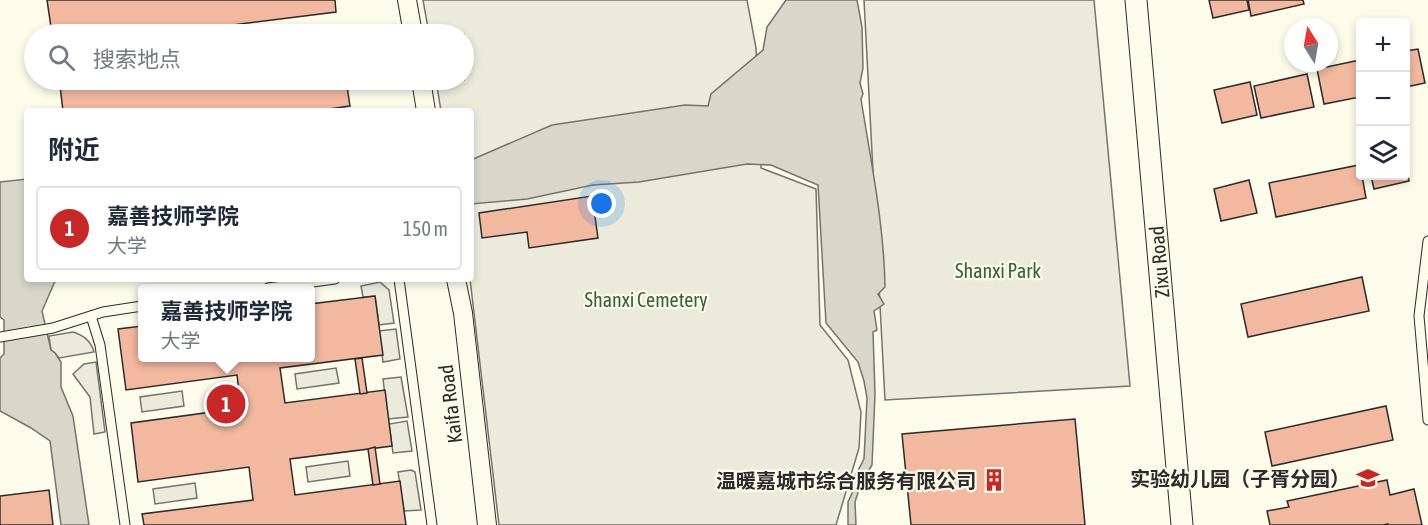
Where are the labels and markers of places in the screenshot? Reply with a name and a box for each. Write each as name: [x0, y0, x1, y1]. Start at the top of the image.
pin: 1: [206, 382, 246, 426]
school or university icon: 实验幼儿园（子胥分园）: [1355, 465, 1381, 491]
building icon: 温暖嘉城市综合服务有限公司: [981, 467, 1007, 493]
place label: 实验幼儿园（子胥分园）: [1130, 467, 1350, 490]
place label: 温暖嘉城市综合服务有限公司: [716, 469, 976, 492]

